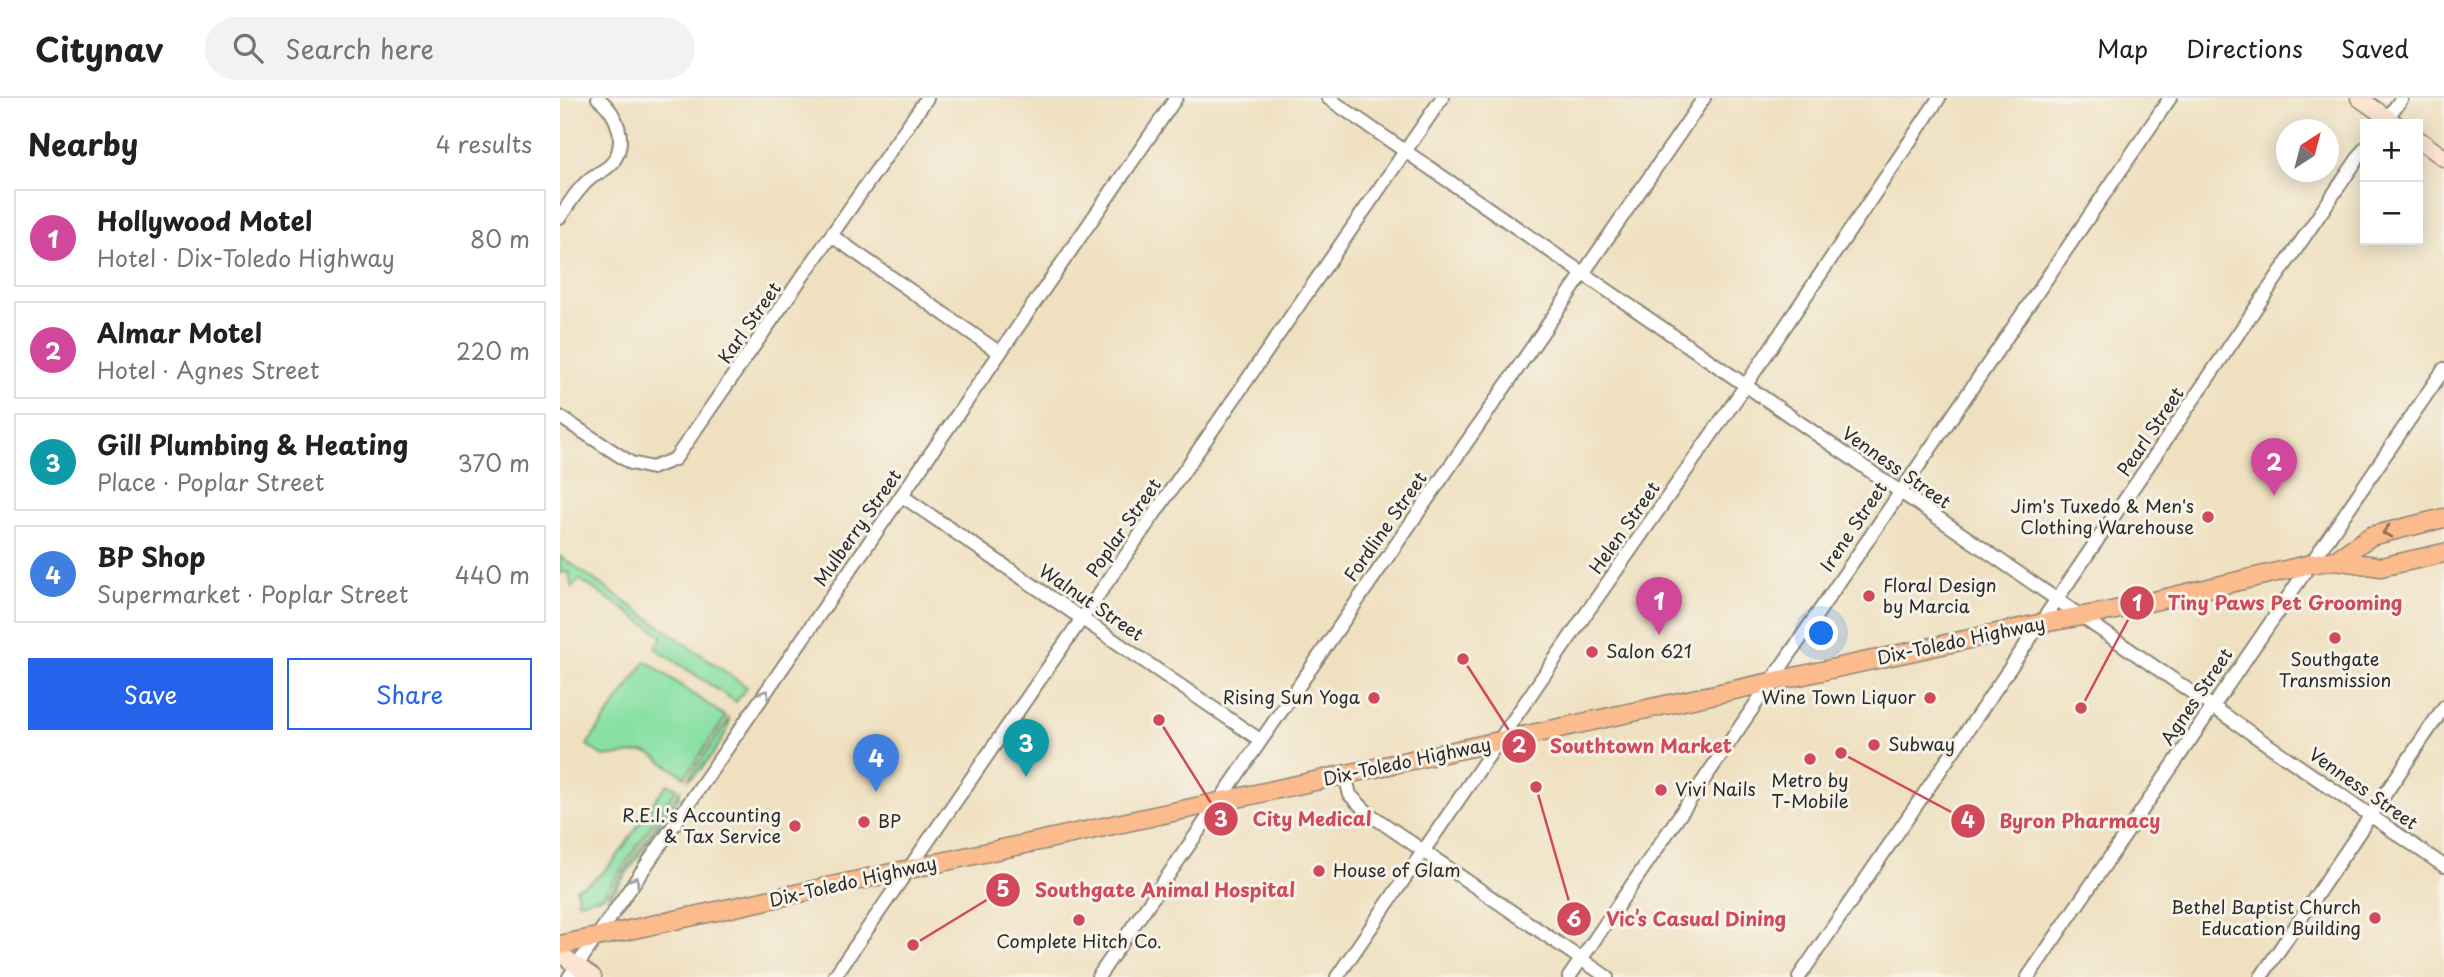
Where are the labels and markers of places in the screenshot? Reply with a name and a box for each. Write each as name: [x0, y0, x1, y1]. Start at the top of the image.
pin: 2: [2251, 438, 2297, 496]
place label: Jim's Tuxedo & Men's Clothing Warehouse: [2011, 492, 2194, 540]
marker: Jim's Tuxedo & Men's Clothing Warehouse: [2200, 509, 2216, 525]
place label: Floral Design by Marcia: [1883, 571, 1997, 619]
pin: 1: [1636, 577, 1682, 635]
callout: Tiny Paws Pet Grooming: [2120, 583, 2416, 623]
marker: Floral Design by Marcia: [1861, 588, 1877, 604]
marker: Southgate Transmission: [2327, 630, 2343, 646]
place label: Salon 621: [1606, 637, 1692, 664]
marker: Salon 621: [1584, 644, 1600, 660]
place label: Southgate Transmission: [2279, 645, 2391, 693]
place label: Rising Sun Yoga: [1223, 683, 1361, 710]
place label: Wine Town Liquor: [1761, 683, 1917, 710]
marker: Rising Sun Yoga: [1366, 690, 1382, 706]
marker: Wine Town Liquor: [1922, 690, 1938, 706]
pin: 3: [1003, 719, 1049, 777]
callout: Southtown Market: [1502, 726, 1746, 766]
place label: Subway: [1888, 730, 1955, 757]
pin: 4: [853, 734, 899, 792]
marker: Subway: [1866, 737, 1882, 753]
marker: Metro by T-Mobile: [1802, 751, 1818, 767]
place label: Metro by T-Mobile: [1771, 766, 1849, 814]
place label: Vivi Nails: [1675, 775, 1756, 802]
marker: Vivi Nails: [1653, 782, 1669, 798]
callout: City Medical: [1203, 799, 1387, 839]
place label: R.E.I.'s Accounting & Tax Service: [622, 801, 781, 849]
callout: Byron Pharmacy: [1950, 801, 2175, 841]
place label: BP: [878, 807, 901, 834]
marker: BP: [856, 814, 872, 830]
marker: R.E.I.'s Accounting & Tax Service: [787, 818, 803, 834]
place label: House of Glam: [1333, 856, 1461, 883]
marker: House of Glam: [1311, 863, 1327, 879]
callout: Southgate Animal Hospital: [986, 870, 1310, 910]
place label: Bethel Baptist Church Education Building: [2171, 893, 2361, 941]
callout: Vic’s Casual Dining: [1556, 899, 1800, 939]
marker: Bethel Baptist Church Education Building: [2367, 910, 2383, 926]
marker: Complete Hitch Co.: [1071, 912, 1087, 928]
place label: Complete Hitch Co.: [996, 927, 1162, 954]

